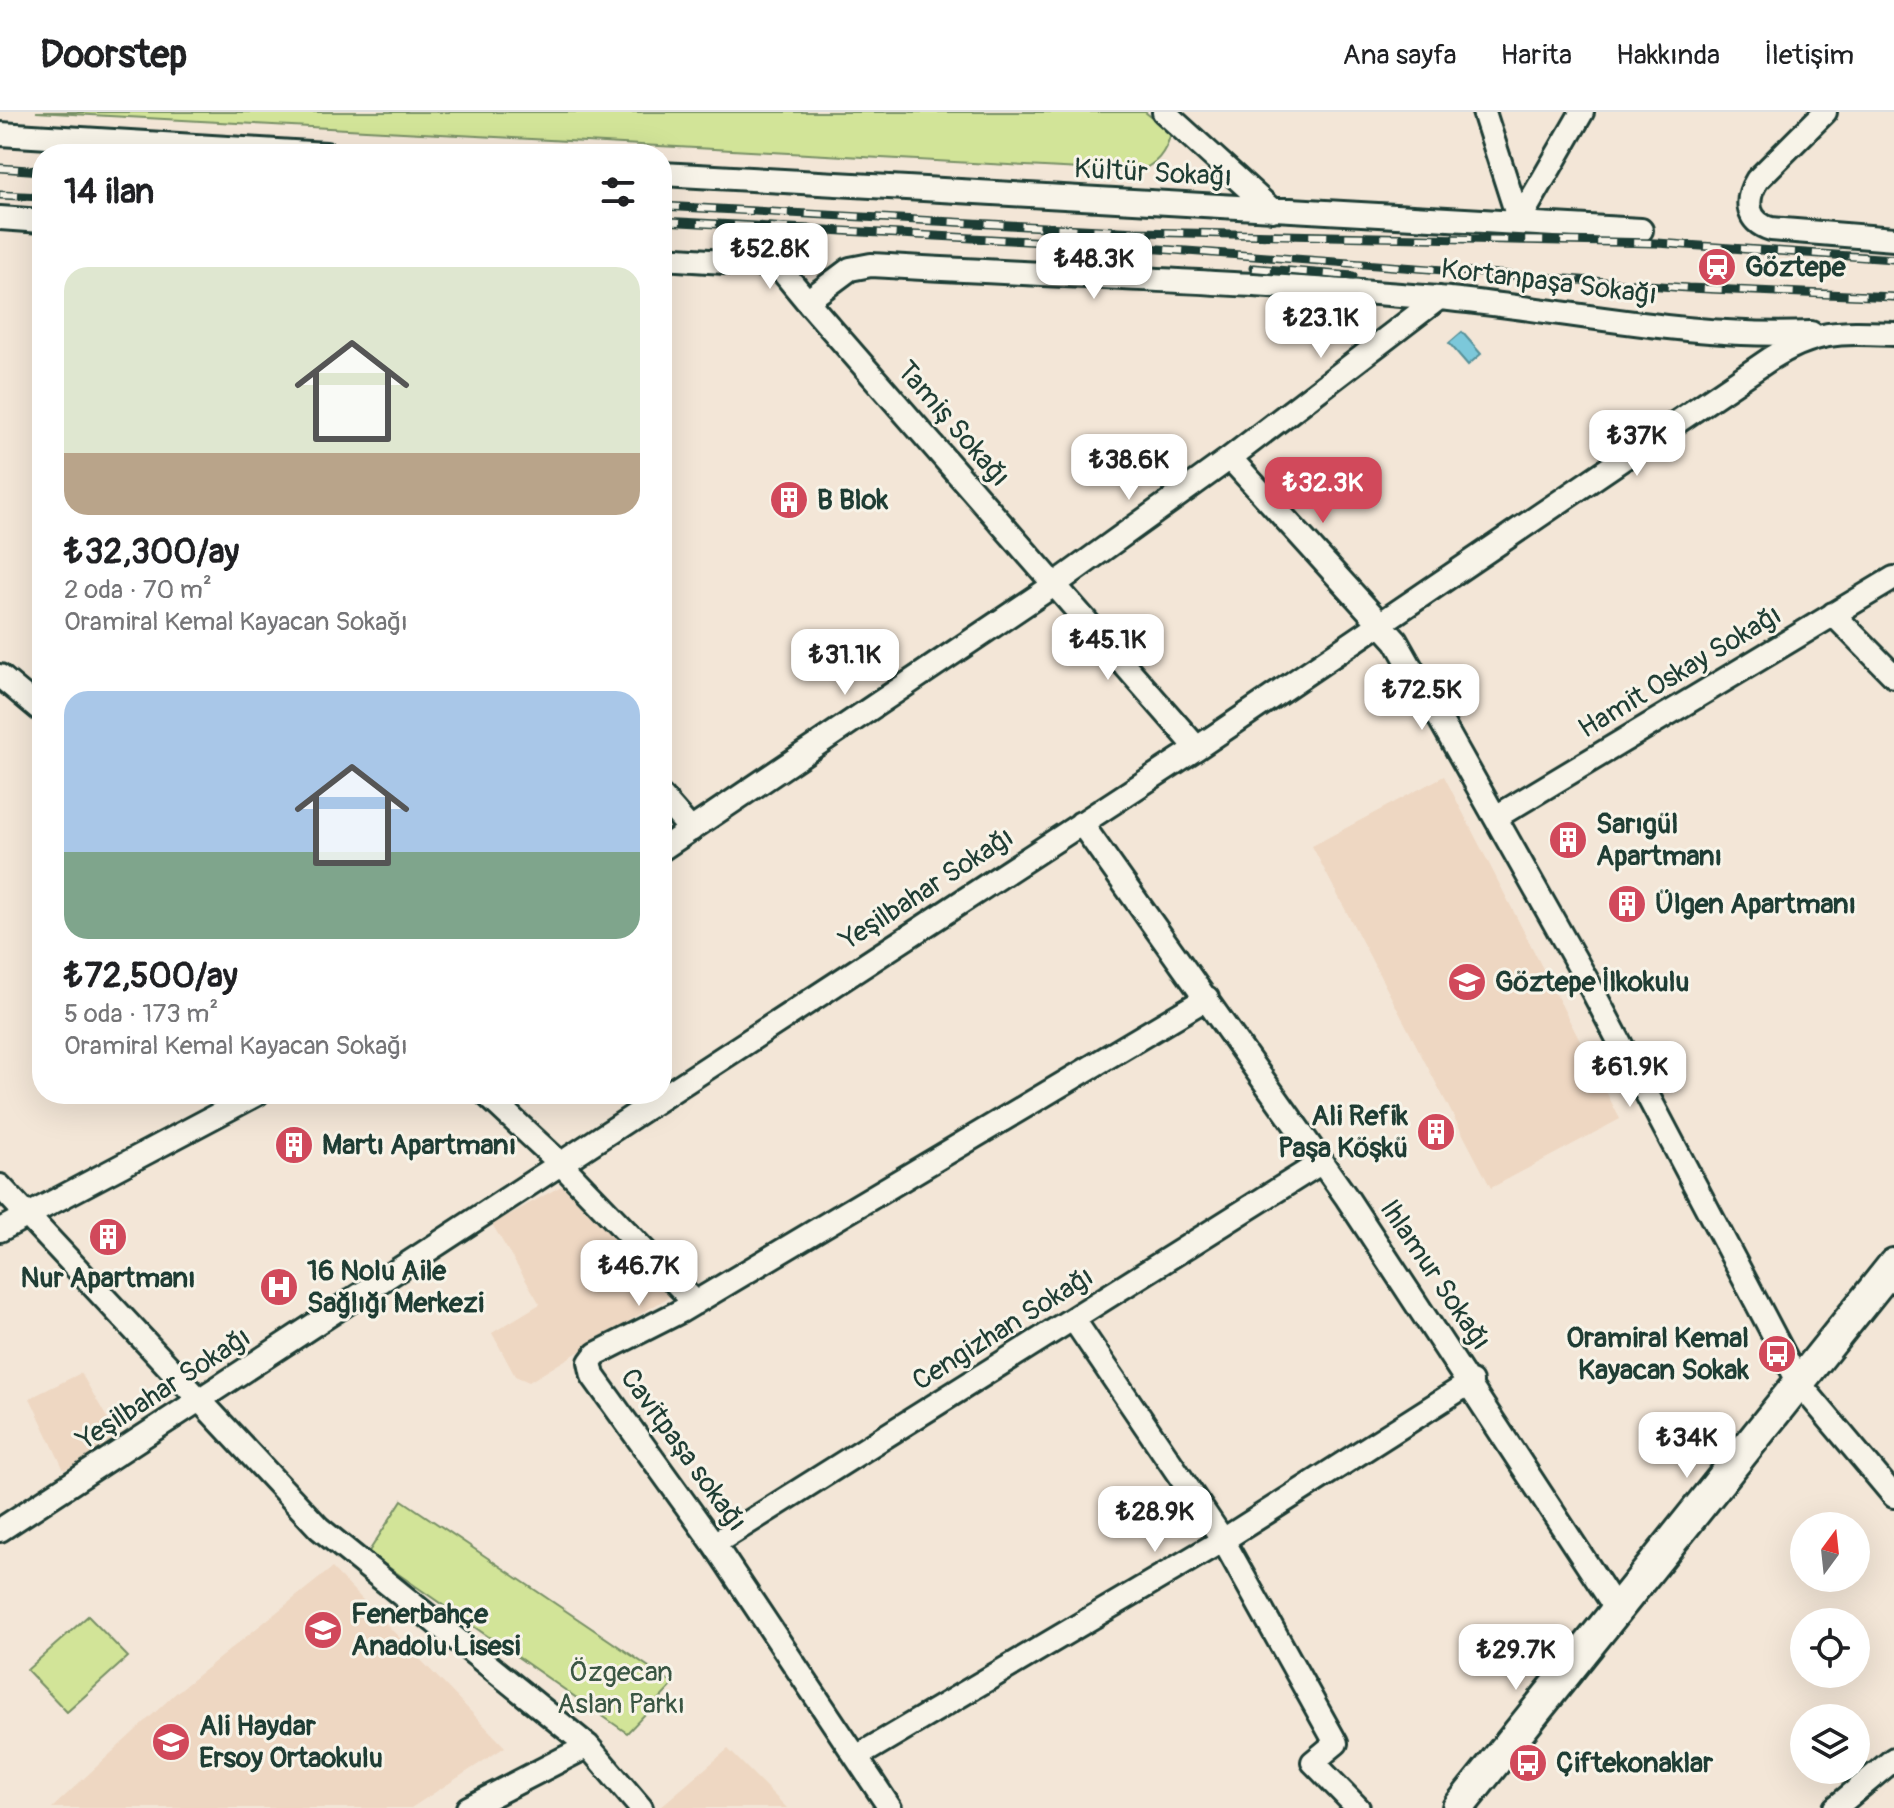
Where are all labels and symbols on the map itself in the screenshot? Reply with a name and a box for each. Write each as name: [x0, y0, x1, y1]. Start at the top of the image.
street label: Kültür Sokağı: [1073, 151, 1233, 195]
pin: ₺52.8K: [705, 223, 835, 291]
pin: ₺48.3K: [1029, 233, 1159, 301]
station icon: Göztepe: [1696, 246, 1738, 288]
place label: Göztepe: [1745, 250, 1847, 285]
street label: Kortanpaşa Sokağı: [1439, 251, 1659, 313]
pin: ₺23.1K: [1256, 292, 1386, 360]
street label: Tamiş Sokağı: [889, 354, 1017, 494]
pin: ₺37K: [1590, 410, 1684, 478]
pin: ₺38.6K: [1064, 434, 1194, 502]
pin: ₺32.3K: [1258, 457, 1388, 525]
building icon: B Blok: [768, 479, 810, 521]
place label: B Blok: [817, 483, 888, 518]
street label: Hamit Oskay Sokağı: [1572, 598, 1788, 746]
pin: ₺45.1K: [1043, 614, 1173, 682]
pin: ₺31.1K: [780, 629, 910, 697]
pin: ₺72.5K: [1357, 664, 1487, 732]
place label: Sarıgül Apartmanı: [1596, 807, 1722, 874]
building icon: Sarıgül Apartmanı: [1547, 819, 1589, 861]
street label: Yeşilbahar Sokağı: [833, 820, 1020, 959]
building icon: Ülgen Apartmanı: [1606, 883, 1648, 925]
place label: Ülgen Apartmanı: [1655, 887, 1856, 922]
school or university icon: Göztepe İlkokulu: [1446, 961, 1488, 1003]
place label: Göztepe İlkokulu: [1495, 965, 1689, 1000]
pin: ₺61.9K: [1565, 1041, 1695, 1109]
place label: Ali Refik Paşa Köşkü: [1278, 1099, 1408, 1166]
building icon: Ali Refik Paşa Köşkü: [1415, 1111, 1457, 1153]
building icon: Martı Apartmanı: [273, 1124, 315, 1166]
place label: Martı Apartmanı: [322, 1128, 516, 1163]
street label: Ihlamur Sokağı: [1372, 1193, 1498, 1357]
building icon: Nur Apartmanı: [87, 1216, 129, 1258]
pin: ₺46.7K: [574, 1240, 704, 1308]
place label: 16 Nolu Aile Sağlığı Merkezi: [307, 1254, 484, 1321]
street label: Cengizhan Sokağı: [906, 1259, 1100, 1399]
place label: Nur Apartmanı: [20, 1261, 196, 1296]
hospital icon: 16 Nolu Aile Sağlığı Merkezi: [258, 1266, 300, 1308]
street label: Yeşilbahar Sokağı: [70, 1320, 257, 1459]
place label: Oramiral Kemal Kayacan Sokak: [1566, 1321, 1749, 1388]
bus stop icon: Oramiral Kemal Kayacan Sokak: [1756, 1333, 1798, 1375]
street label: Cavitpaşa sokağı: [612, 1362, 754, 1538]
pin: ₺34K: [1640, 1412, 1734, 1480]
pin: ₺28.9K: [1090, 1486, 1220, 1554]
north arrow: [1790, 1512, 1870, 1592]
place label: Fenerbahçe Anadolu Lisesi: [351, 1597, 521, 1664]
school or university icon: Fenerbahçe Anadolu Lisesi: [302, 1609, 344, 1651]
pin: ₺29.7K: [1451, 1624, 1581, 1692]
park label: Özgecan Aslan Parkı: [557, 1655, 685, 1722]
place label: Ali Haydar Ersoy Ortaokulu: [199, 1709, 383, 1776]
school or university icon: Ali Haydar Ersoy Ortaokulu: [150, 1721, 192, 1763]
bus stop icon: Çiftekonaklar: [1507, 1742, 1549, 1784]
place label: Çiftekonaklar: [1556, 1746, 1714, 1781]

